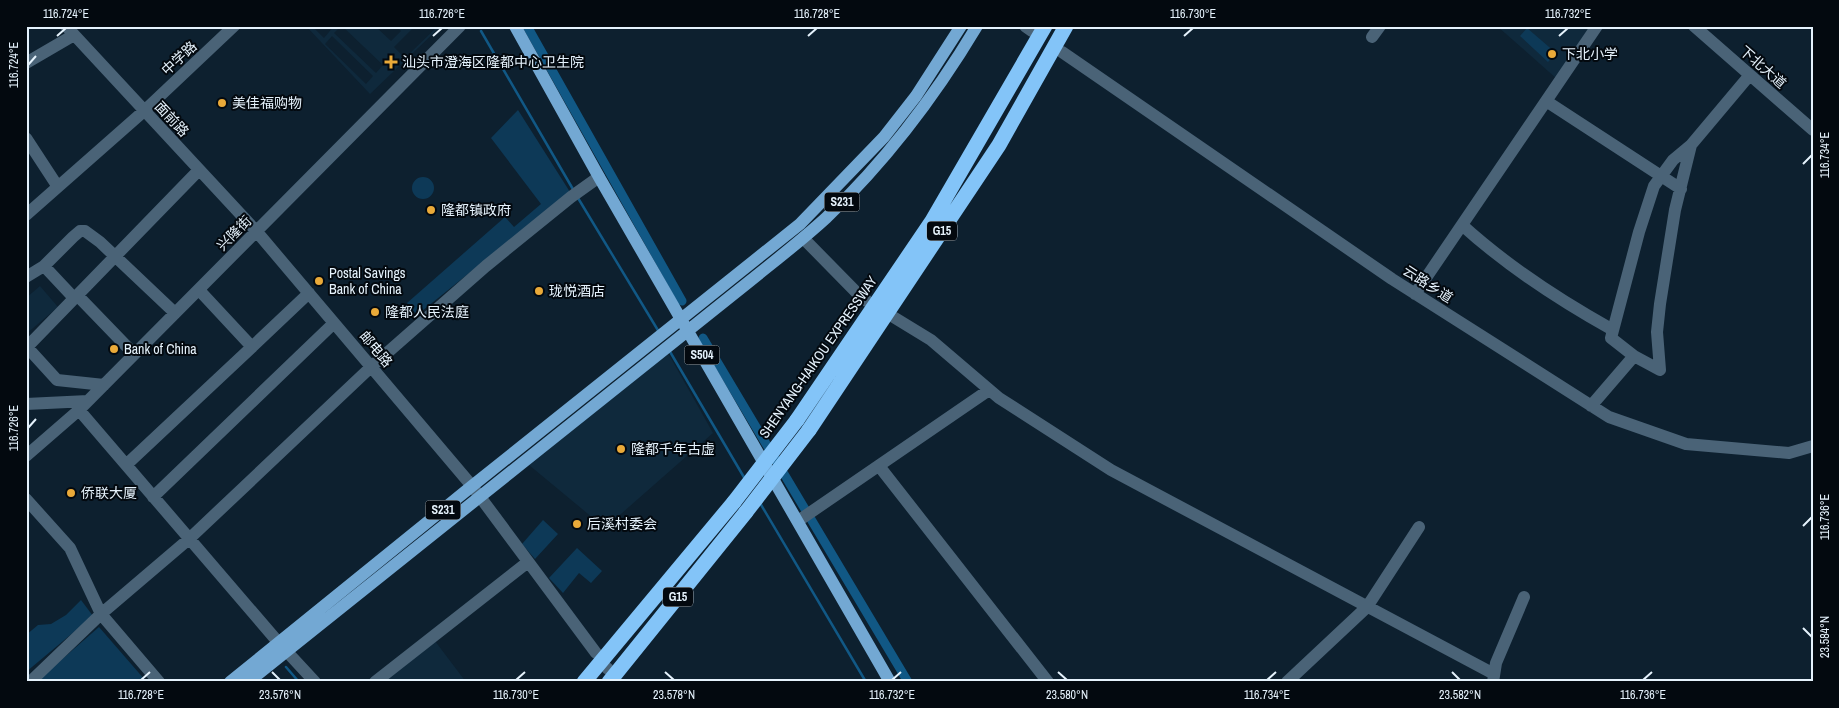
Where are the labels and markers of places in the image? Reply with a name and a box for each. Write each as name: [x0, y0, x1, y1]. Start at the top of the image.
place label: 下北小学: [1562, 45, 1618, 63]
marker: 下北小学: [1546, 48, 1558, 60]
place label: 汕头市澄海区隆都中心卫生院: [402, 53, 584, 71]
marker: 汕头市澄海区隆都中心卫生院: [384, 55, 398, 69]
place label: 美佳福购物: [232, 94, 302, 112]
marker: 美佳福购物: [216, 97, 228, 109]
place label: 隆都镇政府: [441, 201, 511, 219]
marker: 隆都镇政府: [425, 204, 437, 216]
place label: Postal Savings Bank of China: [329, 264, 406, 298]
marker: Postal Savings Bank of China: [313, 275, 325, 287]
place label: 珑悦酒店: [549, 282, 605, 300]
marker: 珑悦酒店: [533, 285, 545, 297]
place label: 隆都人民法庭: [385, 303, 469, 321]
marker: 隆都人民法庭: [369, 306, 381, 318]
place label: Bank of China: [124, 340, 197, 358]
marker: Bank of China: [108, 343, 120, 355]
place label: 隆都千年古虚: [631, 440, 715, 458]
marker: 隆都千年古虚: [615, 443, 627, 455]
place label: 侨联大厦: [81, 484, 137, 502]
marker: 侨联大厦: [65, 487, 77, 499]
place label: 后溪村委会: [587, 515, 657, 533]
marker: 后溪村委会: [571, 518, 583, 530]

